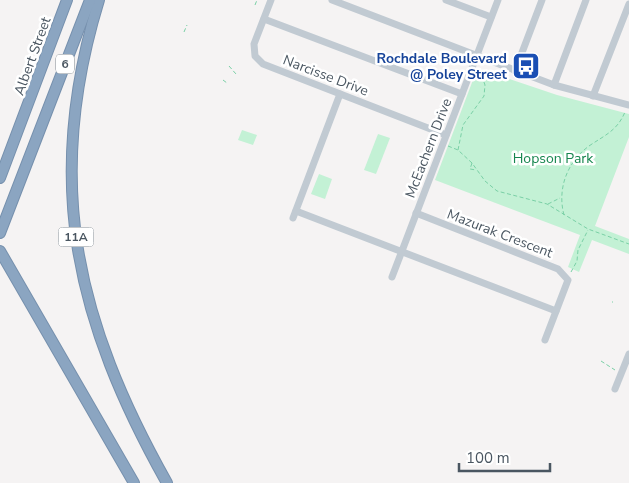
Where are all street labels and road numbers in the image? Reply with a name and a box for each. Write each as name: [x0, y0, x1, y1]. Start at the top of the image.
street label: Albert Street: [10, 14, 55, 98]
street label: Narcisse Drive: [280, 50, 371, 100]
road number: 6: [56, 54, 74, 74]
street label: McEachern Drive: [401, 95, 456, 201]
street label: Mazurak Crescent: [444, 205, 556, 262]
road number: 11A: [58, 228, 94, 246]

